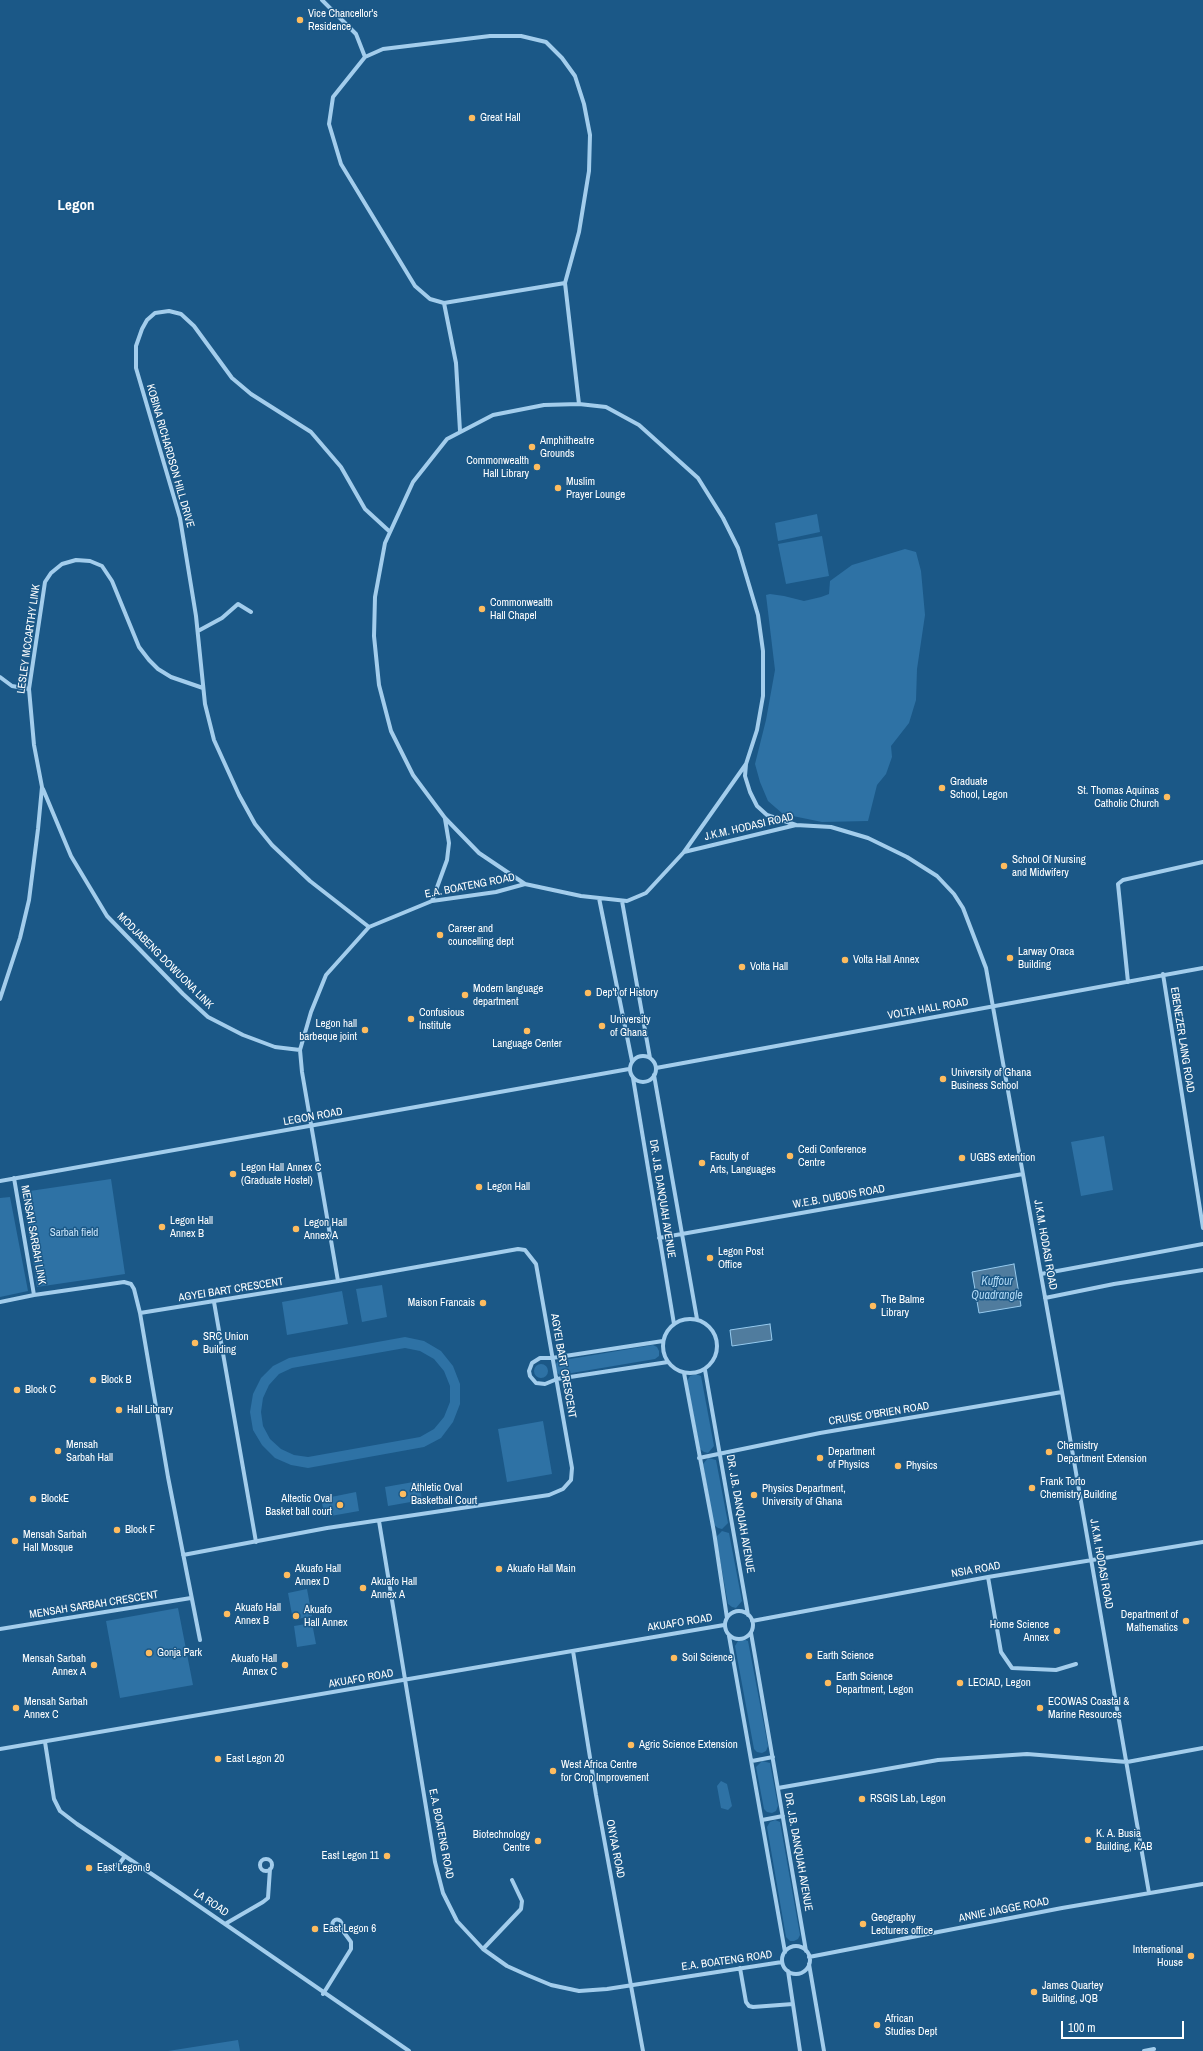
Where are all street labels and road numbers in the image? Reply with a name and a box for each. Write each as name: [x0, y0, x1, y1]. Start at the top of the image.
street label: KOBINA RICHARDSON HILL DRIVE: [143, 383, 197, 529]
street label: LESLEY MCCARTHY LINK: [15, 584, 43, 694]
street label: J.K.M. HODASI ROAD: [703, 810, 795, 844]
street label: E.A. BOATENG ROAD: [424, 871, 516, 901]
street label: MODJABENG DOWUONA LINK: [114, 910, 216, 1012]
street label: EBENEZER LAING ROAD: [1167, 986, 1197, 1094]
street label: VOLTA HALL ROAD: [887, 995, 969, 1023]
street label: LEGON ROAD: [282, 1105, 344, 1129]
street label: DR. J.B. DANQUAH AVENUE: [646, 1139, 678, 1259]
street label: W.E.B. DUBOIS ROAD: [792, 1182, 886, 1212]
street label: MENSAH SARBAH LINK: [18, 1184, 48, 1286]
street label: J.K.M. HODASI ROAD: [1031, 1199, 1059, 1291]
street label: AGYEI BART CRESCENT: [178, 1275, 284, 1305]
street label: AGYEI BART CRESCENT: [547, 1313, 579, 1419]
street label: CRUISE O'BRIEN ROAD: [828, 1400, 930, 1428]
street label: DR. J.B. DANQUAH AVENUE: [723, 1454, 757, 1574]
street label: J.K.M. HODASI ROAD: [1087, 1518, 1115, 1610]
street label: NSIA ROAD: [950, 1559, 1002, 1581]
street label: MENSAH SARBAH CRESCENT: [29, 1588, 159, 1622]
street label: AKUAFO ROAD: [647, 1611, 713, 1635]
street label: AKUAFO ROAD: [328, 1667, 394, 1691]
street label: E.A. BOATENG ROAD: [426, 1788, 456, 1880]
street label: DR. J.B. DANQUAH AVENUE: [781, 1792, 815, 1912]
street label: ONYAA ROAD: [603, 1819, 627, 1879]
street label: LA ROAD: [191, 1886, 231, 1920]
street label: ANNIE JIAGGE ROAD: [958, 1895, 1050, 1925]
street label: E.A. BOATENG ROAD: [681, 1948, 773, 1974]

